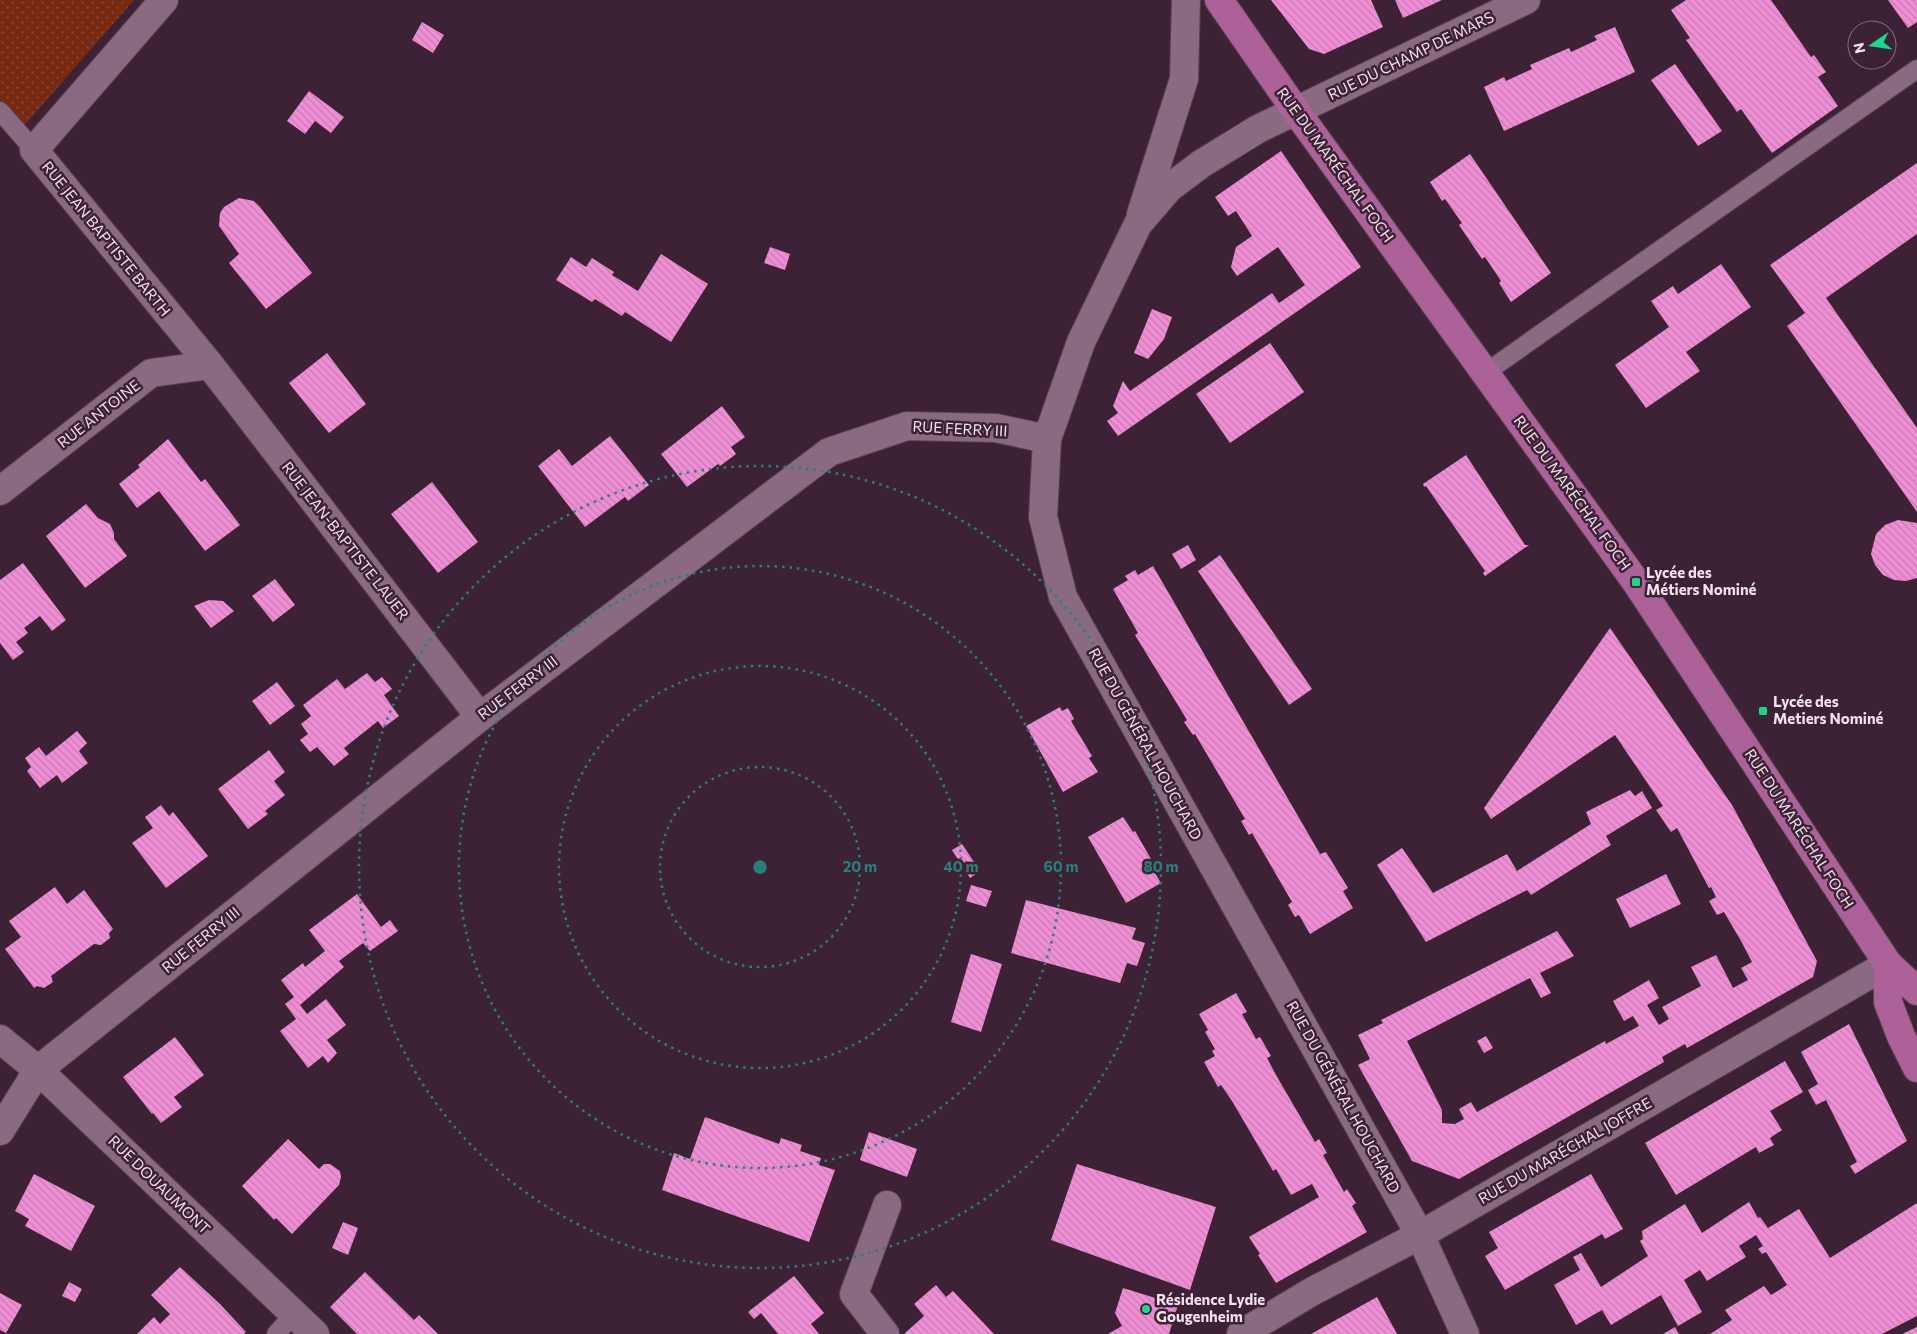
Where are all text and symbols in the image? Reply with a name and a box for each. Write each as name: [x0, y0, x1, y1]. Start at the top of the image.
street label: RUE DU CHAMP DE MARS: [1325, 7, 1497, 103]
north arrow: [1847, 20, 1897, 70]
text: N: [1849, 41, 1868, 55]
street label: RUE DU MARÉCHAL FOCH: [1274, 83, 1399, 245]
street label: RUE JEAN BAPTISTE BARTH: [39, 157, 175, 319]
street label: RUE ANTOINE: [53, 375, 143, 451]
street label: RUE DU MARÉCHAL FOCH: [1511, 411, 1636, 573]
street label: RUE FERRY III: [912, 417, 1008, 439]
street label: RUE JEAN-BAPTISTE LAUER: [279, 458, 413, 623]
place label: Lycée des Métiers Nominé: [1646, 563, 1757, 598]
marker: Lycée des Métiers Nominé: [1630, 576, 1642, 588]
street label: RUE DU GÉNÉRAL HOUCHARD: [1085, 644, 1207, 843]
street label: RUE FERRY III: [474, 651, 561, 723]
place label: Lycée des Metiers Nominé: [1773, 692, 1884, 727]
marker: Lycée des Metiers Nominé: [1757, 705, 1769, 717]
street label: RUE DU MARÉCHAL FOCH: [1741, 745, 1859, 912]
text: 20 m: [843, 857, 877, 875]
text: 40 m: [943, 857, 979, 875]
text: 60 m: [1043, 857, 1079, 875]
text: 80 m: [1143, 857, 1179, 875]
centre of rings: [751, 858, 769, 876]
street label: RUE FERRY III: [158, 902, 243, 976]
street label: RUE DU GÉNÉRAL HOUCHARD: [1283, 997, 1405, 1196]
street label: RUE DU MARÉCHAL JOFFRE: [1474, 1092, 1654, 1207]
street label: RUE DOUAUMONT: [105, 1131, 215, 1238]
place label: Résidence Lydie Gougenheim: [1156, 1290, 1265, 1325]
marker: Résidence Lydie Gougenheim: [1140, 1303, 1152, 1315]

